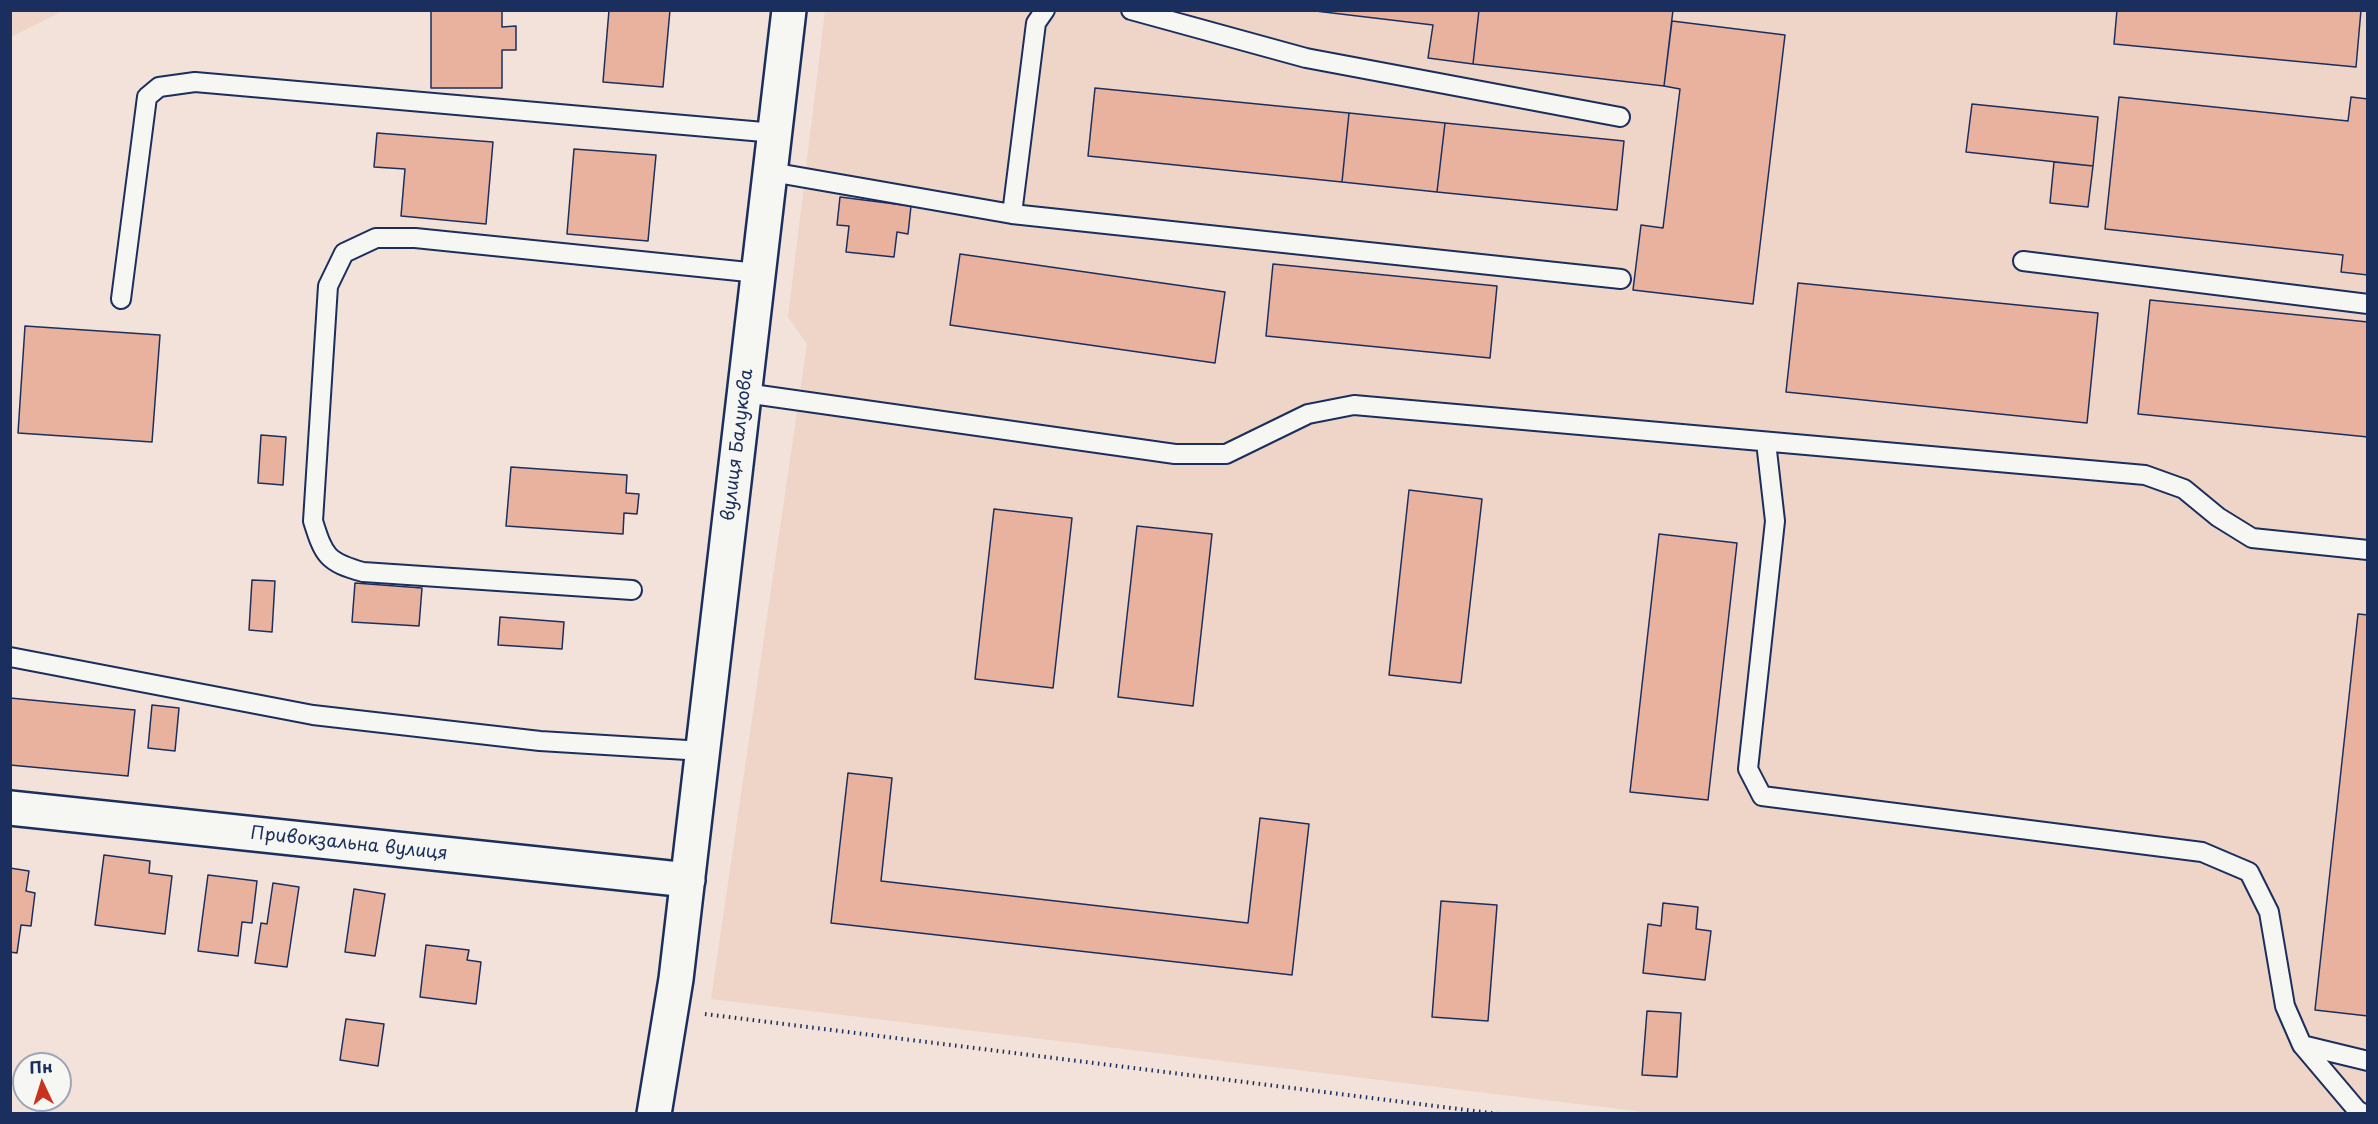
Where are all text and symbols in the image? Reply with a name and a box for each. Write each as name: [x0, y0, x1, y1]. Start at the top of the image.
street label: вулиця Балукова: [718, 368, 758, 522]
street label: Привокзальна вулиця: [249, 823, 449, 865]
north arrow: [12, 1052, 72, 1112]
text: Пн: [28, 1053, 53, 1079]

